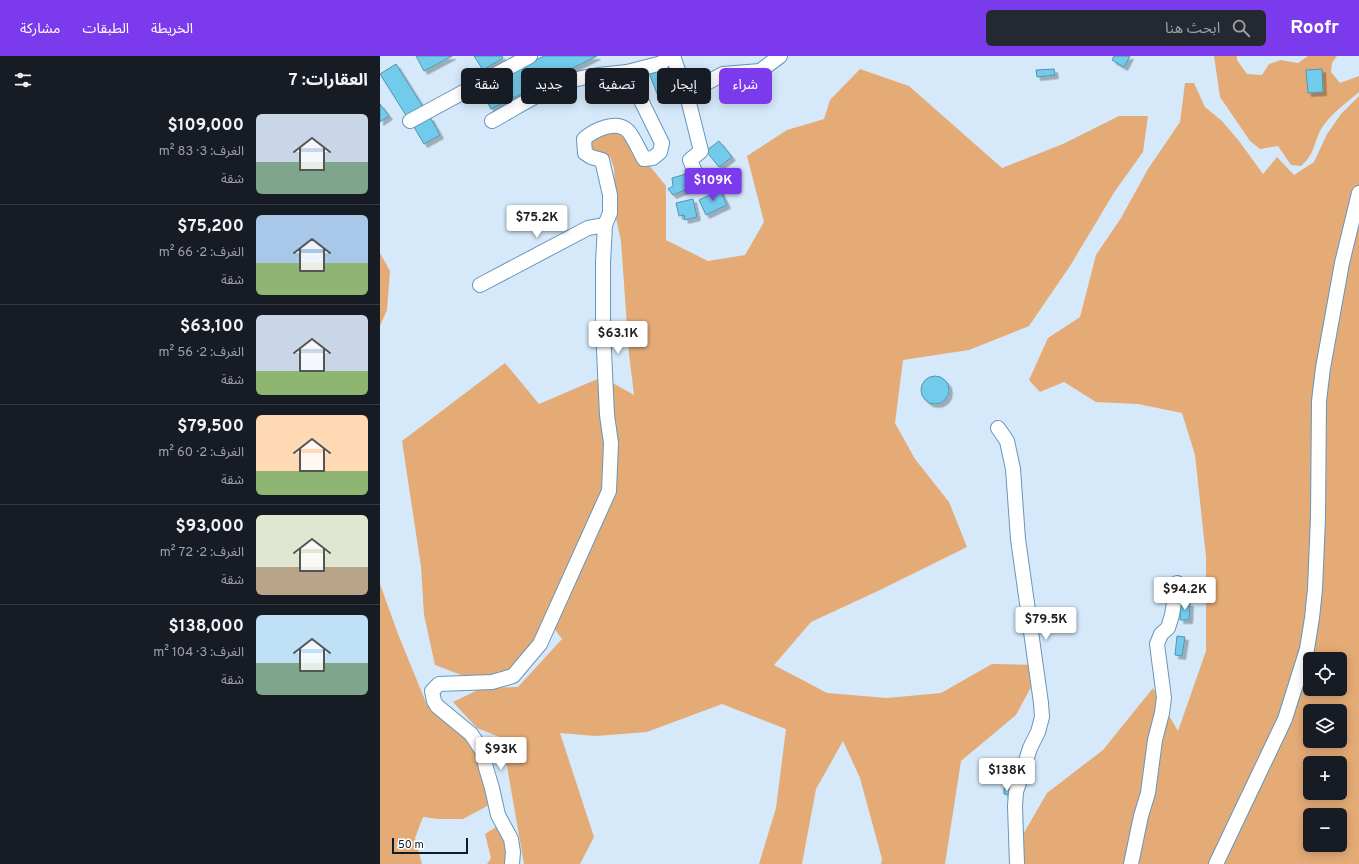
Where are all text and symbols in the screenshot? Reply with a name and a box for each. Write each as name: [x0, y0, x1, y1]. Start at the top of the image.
search box: [986, 10, 1266, 46]
text: Roofr: [1290, 16, 1339, 40]
icon: search: [1230, 17, 1252, 39]
text: ابحث هنا: [1165, 20, 1220, 39]
text: مشاركة: [20, 21, 60, 38]
text: الطبقات: [82, 21, 129, 38]
text: الخريطة: [151, 21, 193, 38]
chip: شقة: [461, 68, 513, 104]
chip: جديد: [521, 68, 577, 104]
chip: تصفية: [585, 68, 649, 104]
chip: إيجار: [657, 68, 711, 104]
chip: شراء: [719, 68, 772, 104]
icon: filters: [12, 69, 34, 91]
text: العقارات: 7: [288, 70, 368, 92]
text: $109,000: [167, 115, 244, 137]
icon: home: [288, 130, 336, 178]
text: الغرف: 3 · 83 m²: [159, 144, 244, 160]
pin: $109K: [685, 168, 741, 202]
text: شقة: [221, 172, 244, 188]
text: $109K: [694, 173, 732, 189]
pin: $75.2K: [504, 205, 570, 239]
text: $75.2K: [515, 210, 559, 226]
text: $75,200: [177, 216, 244, 238]
icon: home: [288, 231, 336, 279]
text: الغرف: 2 · 66 m²: [159, 245, 244, 261]
text: شقة: [221, 273, 244, 289]
text: $63,100: [180, 316, 244, 338]
pin: $63.1K: [585, 321, 651, 355]
text: $63.1K: [598, 326, 638, 342]
icon: home: [288, 331, 336, 379]
text: الغرف: 2 · 56 m²: [159, 345, 244, 361]
text: شقة: [221, 373, 244, 389]
text: $79,500: [177, 416, 244, 438]
icon: home: [288, 431, 336, 479]
text: الغرف: 2 · 60 m²: [158, 445, 244, 461]
text: شقة: [221, 473, 244, 489]
text: $93,000: [176, 516, 244, 538]
icon: home: [288, 531, 336, 579]
text: الغرف: 2 · 72 m²: [160, 545, 244, 561]
text: شقة: [221, 573, 244, 589]
pin: $94.2K: [1152, 577, 1218, 611]
text: $94.2K: [1163, 582, 1207, 598]
pin: $79.5K: [1013, 607, 1079, 641]
text: $79.5K: [1024, 612, 1068, 628]
text: $138,000: [169, 616, 244, 638]
icon: home: [288, 631, 336, 679]
text: الغرف: 3 · 104 m²: [153, 645, 244, 661]
map controls: [1303, 652, 1347, 852]
button: locate: [1303, 652, 1347, 696]
text: شقة: [221, 673, 244, 689]
button: layers: [1303, 704, 1347, 748]
pin: $93K: [477, 737, 525, 771]
text: $93K: [485, 742, 517, 758]
button: +: [1303, 756, 1347, 800]
pin: $138K: [979, 758, 1035, 792]
text: $138K: [988, 763, 1026, 779]
button: −: [1303, 808, 1347, 852]
scale bar: [392, 836, 468, 855]
text: 50 m: [398, 838, 424, 852]

